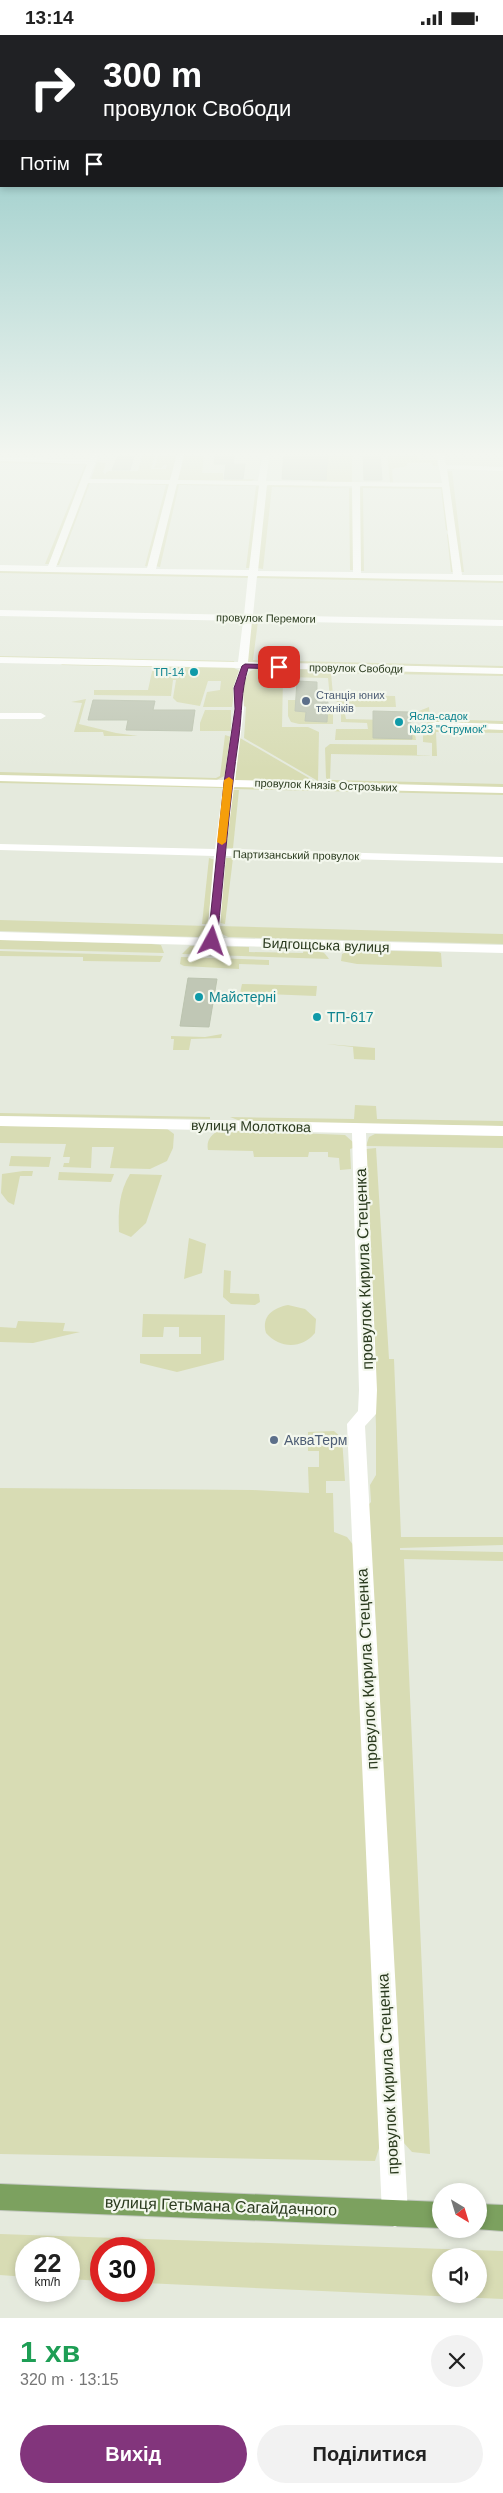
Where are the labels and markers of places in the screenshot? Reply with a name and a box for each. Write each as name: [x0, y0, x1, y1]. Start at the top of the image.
pin: [258, 646, 300, 688]
place label: ТП-14: [153, 666, 184, 678]
marker: ТП-14: [188, 666, 200, 678]
place label: Станція юних техніків: [316, 689, 385, 714]
marker: Станція юних техніків: [300, 695, 312, 707]
place label: Ясла-садок №23 "Струмок": [409, 710, 487, 735]
marker: Ясла-садок №23 "Струмок": [393, 716, 405, 728]
place label: Майстерні: [209, 989, 276, 1005]
marker: Майстерні: [193, 991, 205, 1003]
place label: ТП-617: [327, 1009, 374, 1025]
marker: ТП-617: [311, 1011, 323, 1023]
place label: АкваТерм: [284, 1432, 348, 1448]
marker: АкваТерм: [268, 1434, 280, 1446]

